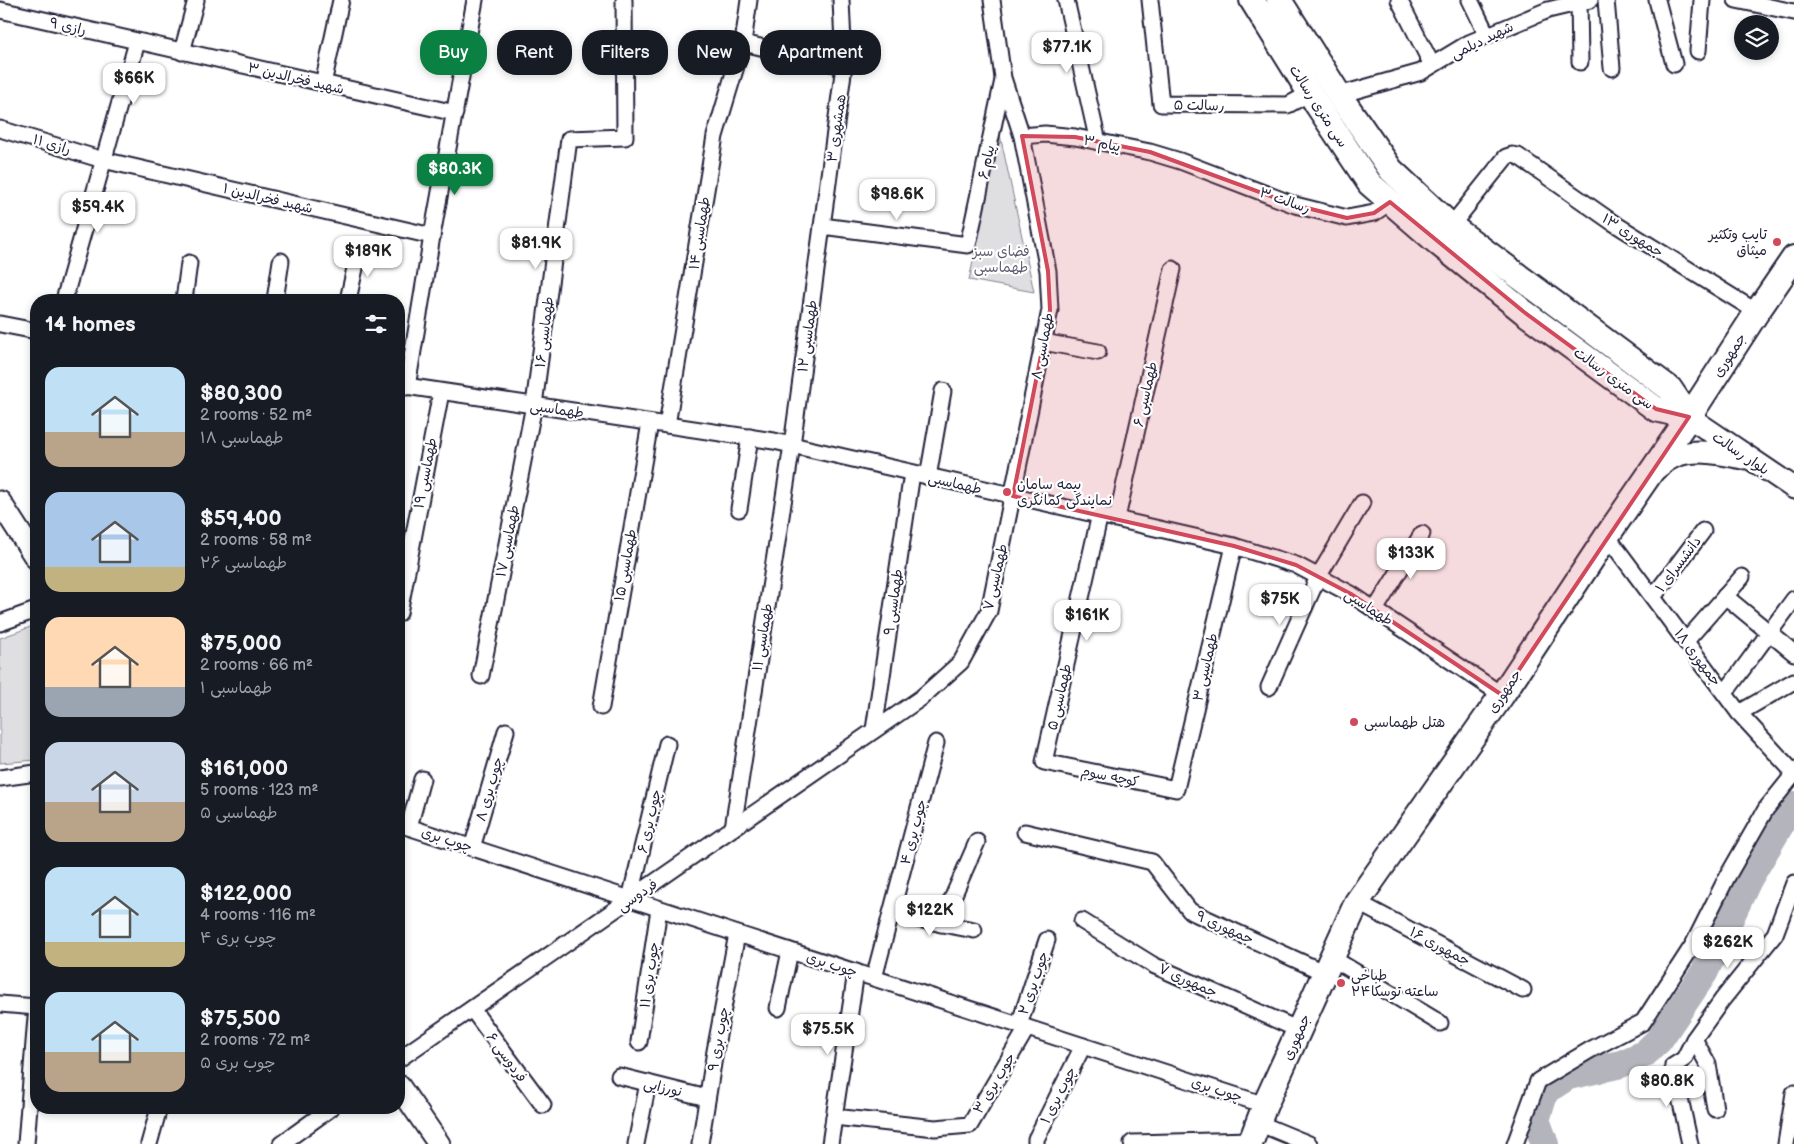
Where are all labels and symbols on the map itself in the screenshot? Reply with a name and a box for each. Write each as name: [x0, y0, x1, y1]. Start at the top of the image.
street label: رازی ۹: [48, 14, 88, 39]
street label: شهید دیلمی: [1448, 18, 1516, 63]
pin: $77.1K: [1026, 32, 1108, 74]
street label: ۳ شهید فخرالدین: [246, 59, 346, 98]
pin: $66K: [104, 62, 164, 105]
street label: سی متری رسالت: [1286, 62, 1351, 151]
street label: ۳ همشهری: [823, 93, 850, 163]
street label: ۵ رسالت: [1173, 97, 1225, 114]
street label: رازی ۱۱: [31, 131, 73, 158]
street label: ۳ پیام: [1081, 132, 1122, 157]
street label: ۶ پیام: [975, 143, 1000, 181]
pin: $80.3K: [414, 154, 496, 196]
pin: $98.6K: [856, 178, 938, 221]
street label: ۱ شهید فخرالدین: [221, 180, 315, 217]
street label: ۳ رسالت: [1257, 184, 1313, 217]
pin: $59.4K: [57, 192, 139, 234]
street label: ۱۴ طهماسبی: [685, 195, 714, 271]
street label: ۱۳ جمهوری: [1598, 210, 1667, 262]
place label: تایپ وتکثیر میثاق: [1707, 226, 1768, 259]
pin: $81.9K: [495, 228, 577, 270]
pin: $189K: [333, 236, 403, 278]
marker: تایپ وتکثیر میثاق: [1771, 236, 1783, 248]
park label: فضای سبز طهماسبی: [971, 243, 1030, 276]
street label: ۱۶ طهماسبی: [532, 295, 557, 369]
street label: ۱۲ طهماسبی: [794, 299, 821, 373]
street label: ۸ طهماسبی: [1028, 311, 1057, 381]
street label: جمهوری: [1709, 330, 1751, 381]
street label: سی متری رسالت: [1570, 344, 1657, 413]
street label: ۶ طهماسبی: [1130, 360, 1161, 428]
street label: طهماسبی: [529, 397, 585, 422]
street label: بلوار رسالت: [1709, 428, 1772, 479]
street label: ۱۹ طهماسبی: [410, 436, 441, 510]
street label: طهماسبی: [927, 469, 983, 498]
place label: بیمه سامان نمایندگی کمانگری: [1017, 476, 1112, 509]
marker: بیمه سامان نمایندگی کمانگری: [1001, 486, 1013, 498]
street label: ۱۷ طهماسبی: [492, 504, 523, 579]
street label: ۱۵ طهماسبی: [611, 528, 640, 602]
street label: ۱ دانشسرای: [1652, 533, 1705, 596]
pin: $133K: [1376, 538, 1446, 580]
street label: ۷ طهماسبی: [980, 542, 1011, 612]
street label: ۹ طهماسبی: [880, 568, 907, 636]
pin: $75K: [1250, 584, 1310, 626]
street label: طهماسبی: [1341, 586, 1396, 629]
pin: $161K: [1052, 600, 1122, 642]
street label: ۱۱ طهماسبی: [749, 602, 776, 672]
street label: جمهوری ۱۸: [1670, 625, 1725, 690]
street label: ۳ طهماسبی: [1189, 631, 1222, 703]
street label: ۵ طهماسبی: [1044, 662, 1075, 732]
street label: جمهوری: [1484, 666, 1526, 717]
place label: هتل طهماسبی: [1364, 714, 1445, 731]
marker: هتل طهماسبی: [1348, 716, 1360, 728]
street label: ۸ چوب بری: [472, 755, 508, 824]
street label: کوچه سوم: [1079, 763, 1140, 793]
street label: ۶ چوب بری: [634, 788, 666, 855]
street label: ۴ چوب بری: [897, 798, 931, 867]
street label: چوب بری: [419, 823, 474, 857]
street label: فردوسی: [614, 875, 661, 915]
pin: $122K: [895, 894, 965, 937]
street label: ۹ جمهوری: [1193, 907, 1256, 949]
street label: ۱۶ جمهوری: [1406, 923, 1473, 970]
pin: $262K: [1693, 926, 1763, 969]
street label: ۱۱ چوب بری: [636, 941, 664, 1009]
street label: چوب بری: [804, 948, 859, 982]
street label: ۲ چوب بری: [1015, 949, 1053, 1017]
street label: ۷ جمهوری: [1155, 960, 1220, 1002]
place label: طباخی ۲۴ساعته توسکا: [1351, 967, 1439, 1000]
marker: طباخی ۲۴ساعته توسکا: [1335, 977, 1347, 989]
street label: ۹ چوب بری: [704, 1006, 734, 1073]
street label: جمهوری: [1279, 1011, 1315, 1063]
pin: $75.5K: [787, 1014, 869, 1056]
street label: فردوسی ۶: [483, 1029, 530, 1086]
street label: ۳ چوب بری: [970, 1050, 1020, 1117]
street label: ۱ چوب بری: [1037, 1064, 1081, 1127]
pin: $80.8K: [1626, 1066, 1708, 1108]
street label: چوب بری: [1189, 1073, 1244, 1107]
street label: نورزایی: [642, 1075, 684, 1100]

